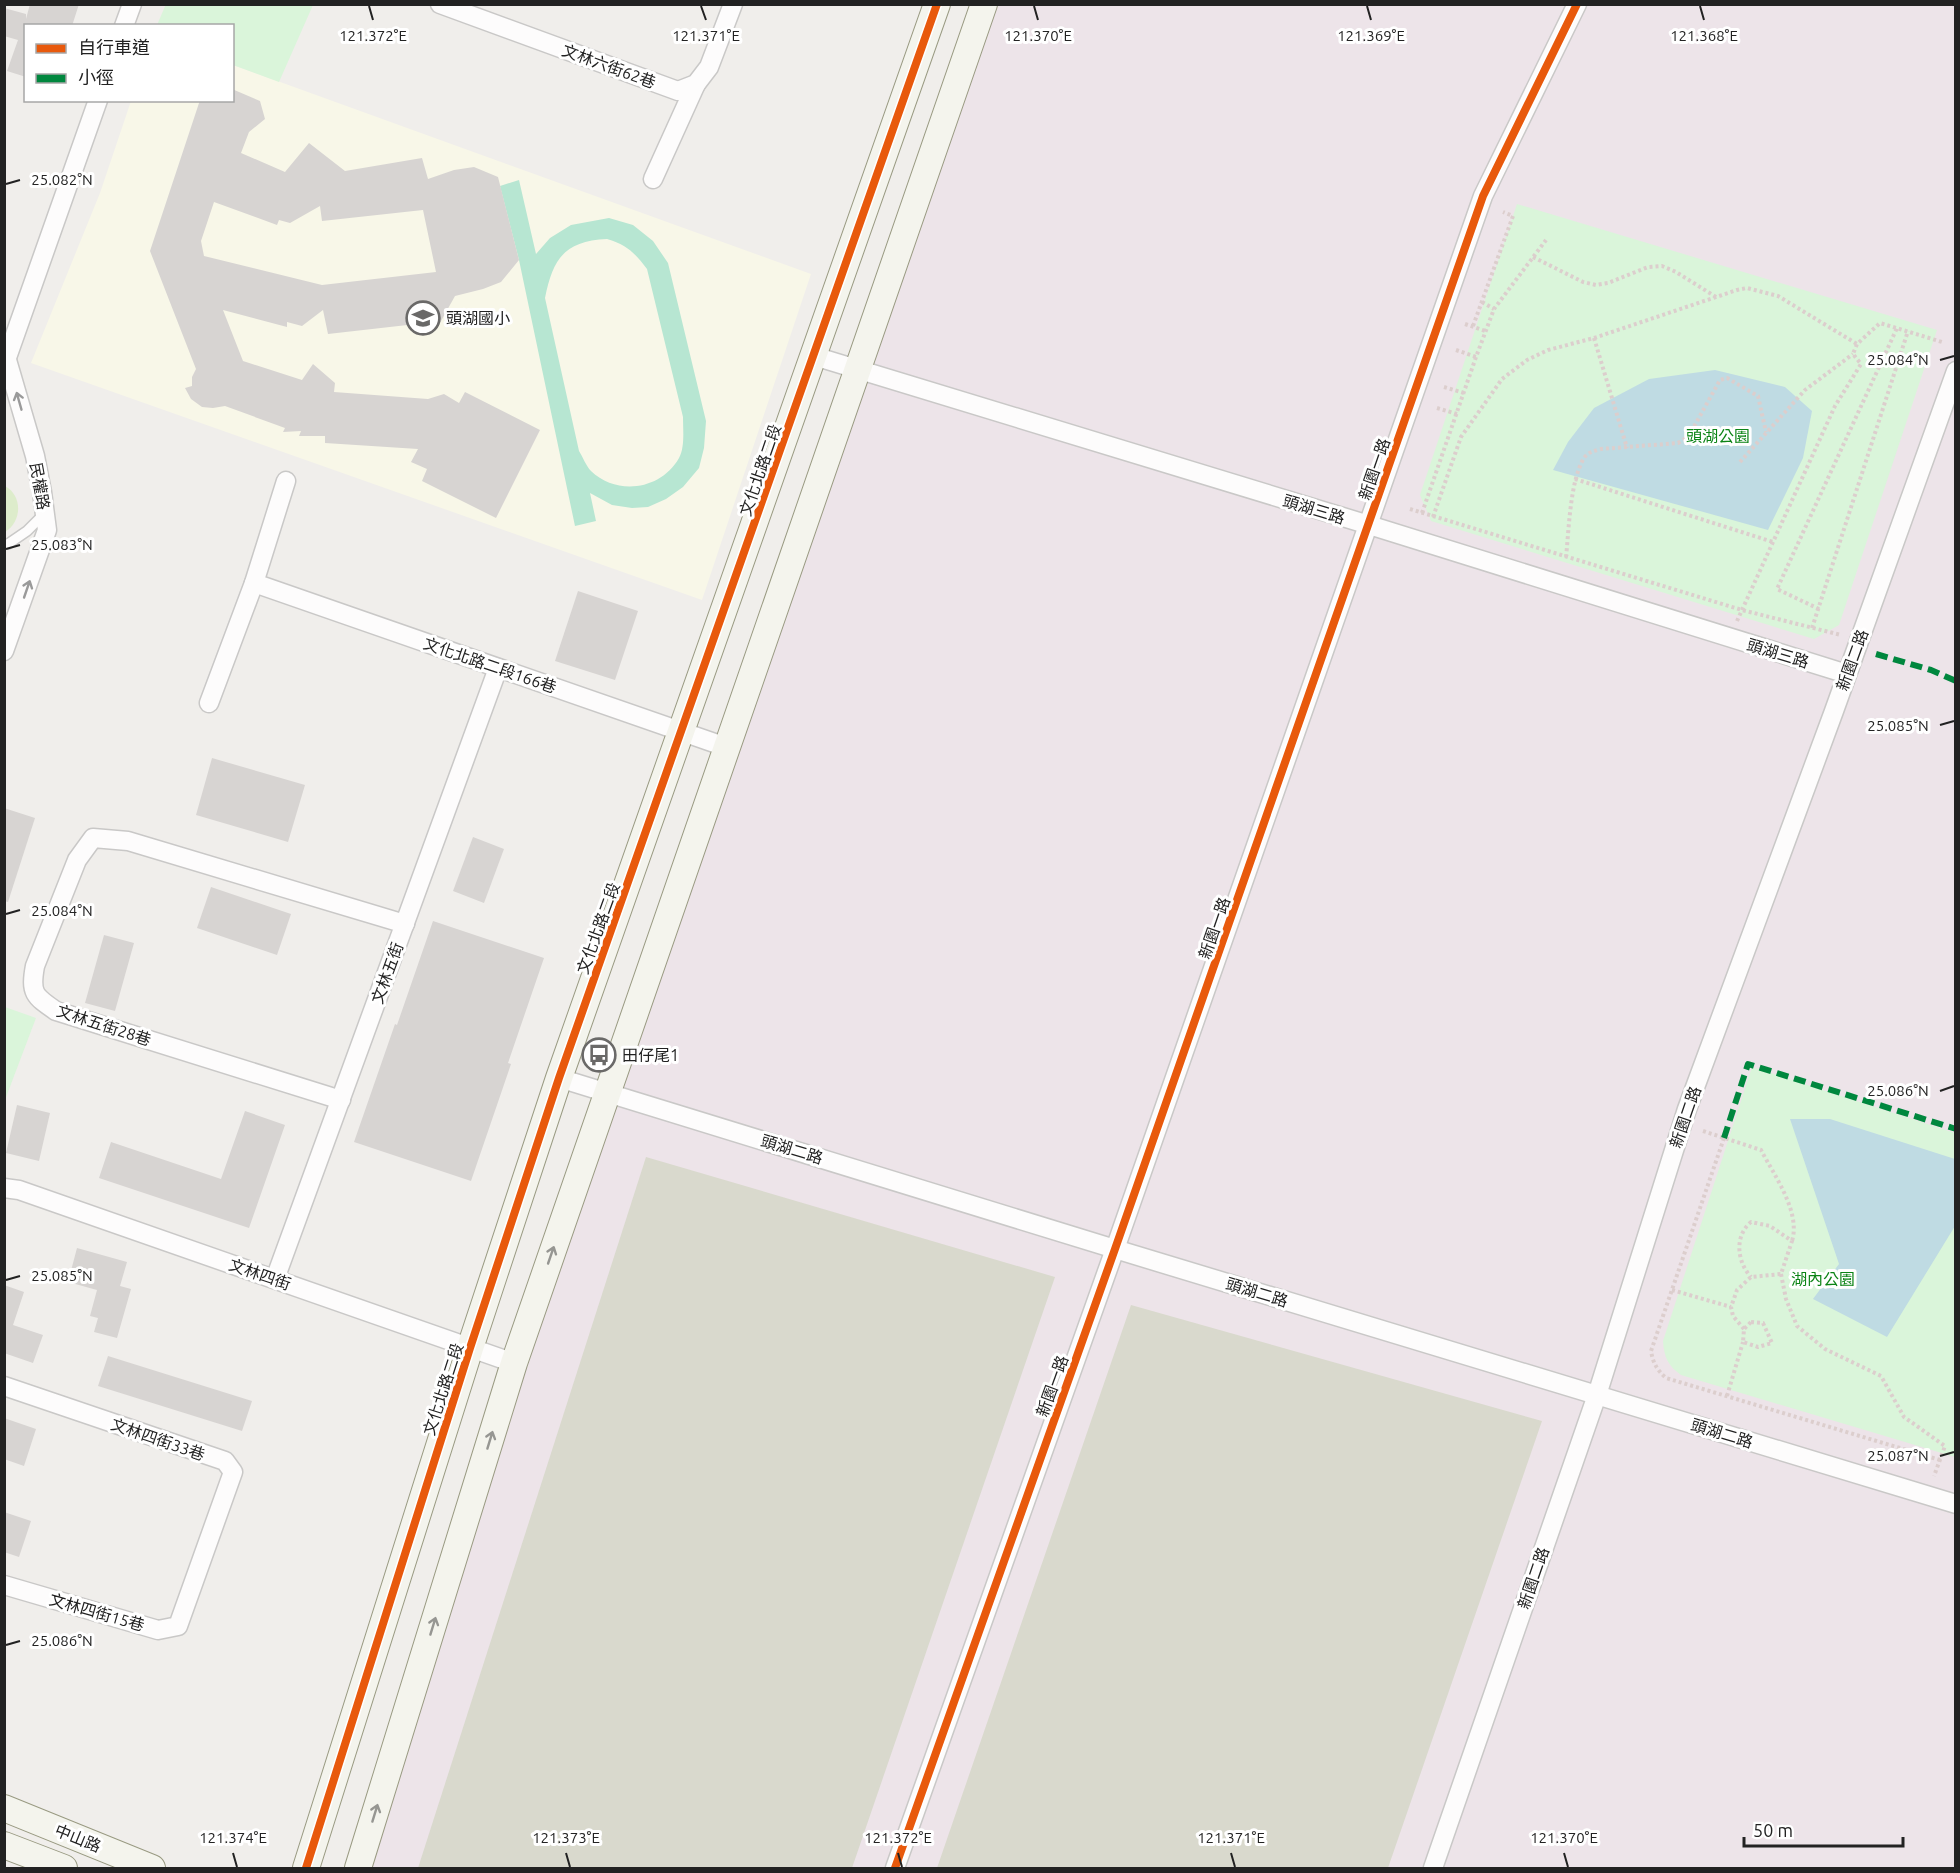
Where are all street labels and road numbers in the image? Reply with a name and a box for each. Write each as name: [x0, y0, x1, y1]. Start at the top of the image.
street label: 文林六街62巷: [560, 41, 658, 91]
street label: 文化北路二段: [736, 422, 784, 518]
street label: 新園一路: [1355, 436, 1393, 502]
street label: 民權路: [27, 461, 53, 511]
street label: 頭湖三路: [1281, 491, 1347, 527]
street label: 新園二路: [1833, 627, 1871, 693]
street label: 文化北路二段166巷: [421, 634, 559, 696]
street label: 頭湖三路: [1745, 635, 1811, 671]
street label: 文化北路二段: [573, 880, 623, 976]
street label: 新園一路: [1195, 895, 1233, 961]
street label: 文林五街: [368, 940, 406, 1006]
street label: 文林五街28巷: [55, 1001, 153, 1049]
street label: 新園二路: [1666, 1084, 1704, 1150]
street label: 頭湖二路: [759, 1131, 825, 1167]
street label: 文林四街: [227, 1255, 293, 1293]
street label: 頭湖二路: [1224, 1274, 1290, 1310]
street label: 文化北路二段: [420, 1341, 466, 1437]
street label: 新園一路: [1033, 1353, 1071, 1419]
street label: 文林四街33巷: [109, 1415, 207, 1463]
street label: 頭湖二路: [1689, 1415, 1755, 1451]
street label: 新園二路: [1514, 1545, 1552, 1611]
street label: 文林四街15巷: [47, 1590, 147, 1634]
street label: 中山路: [52, 1821, 104, 1855]

